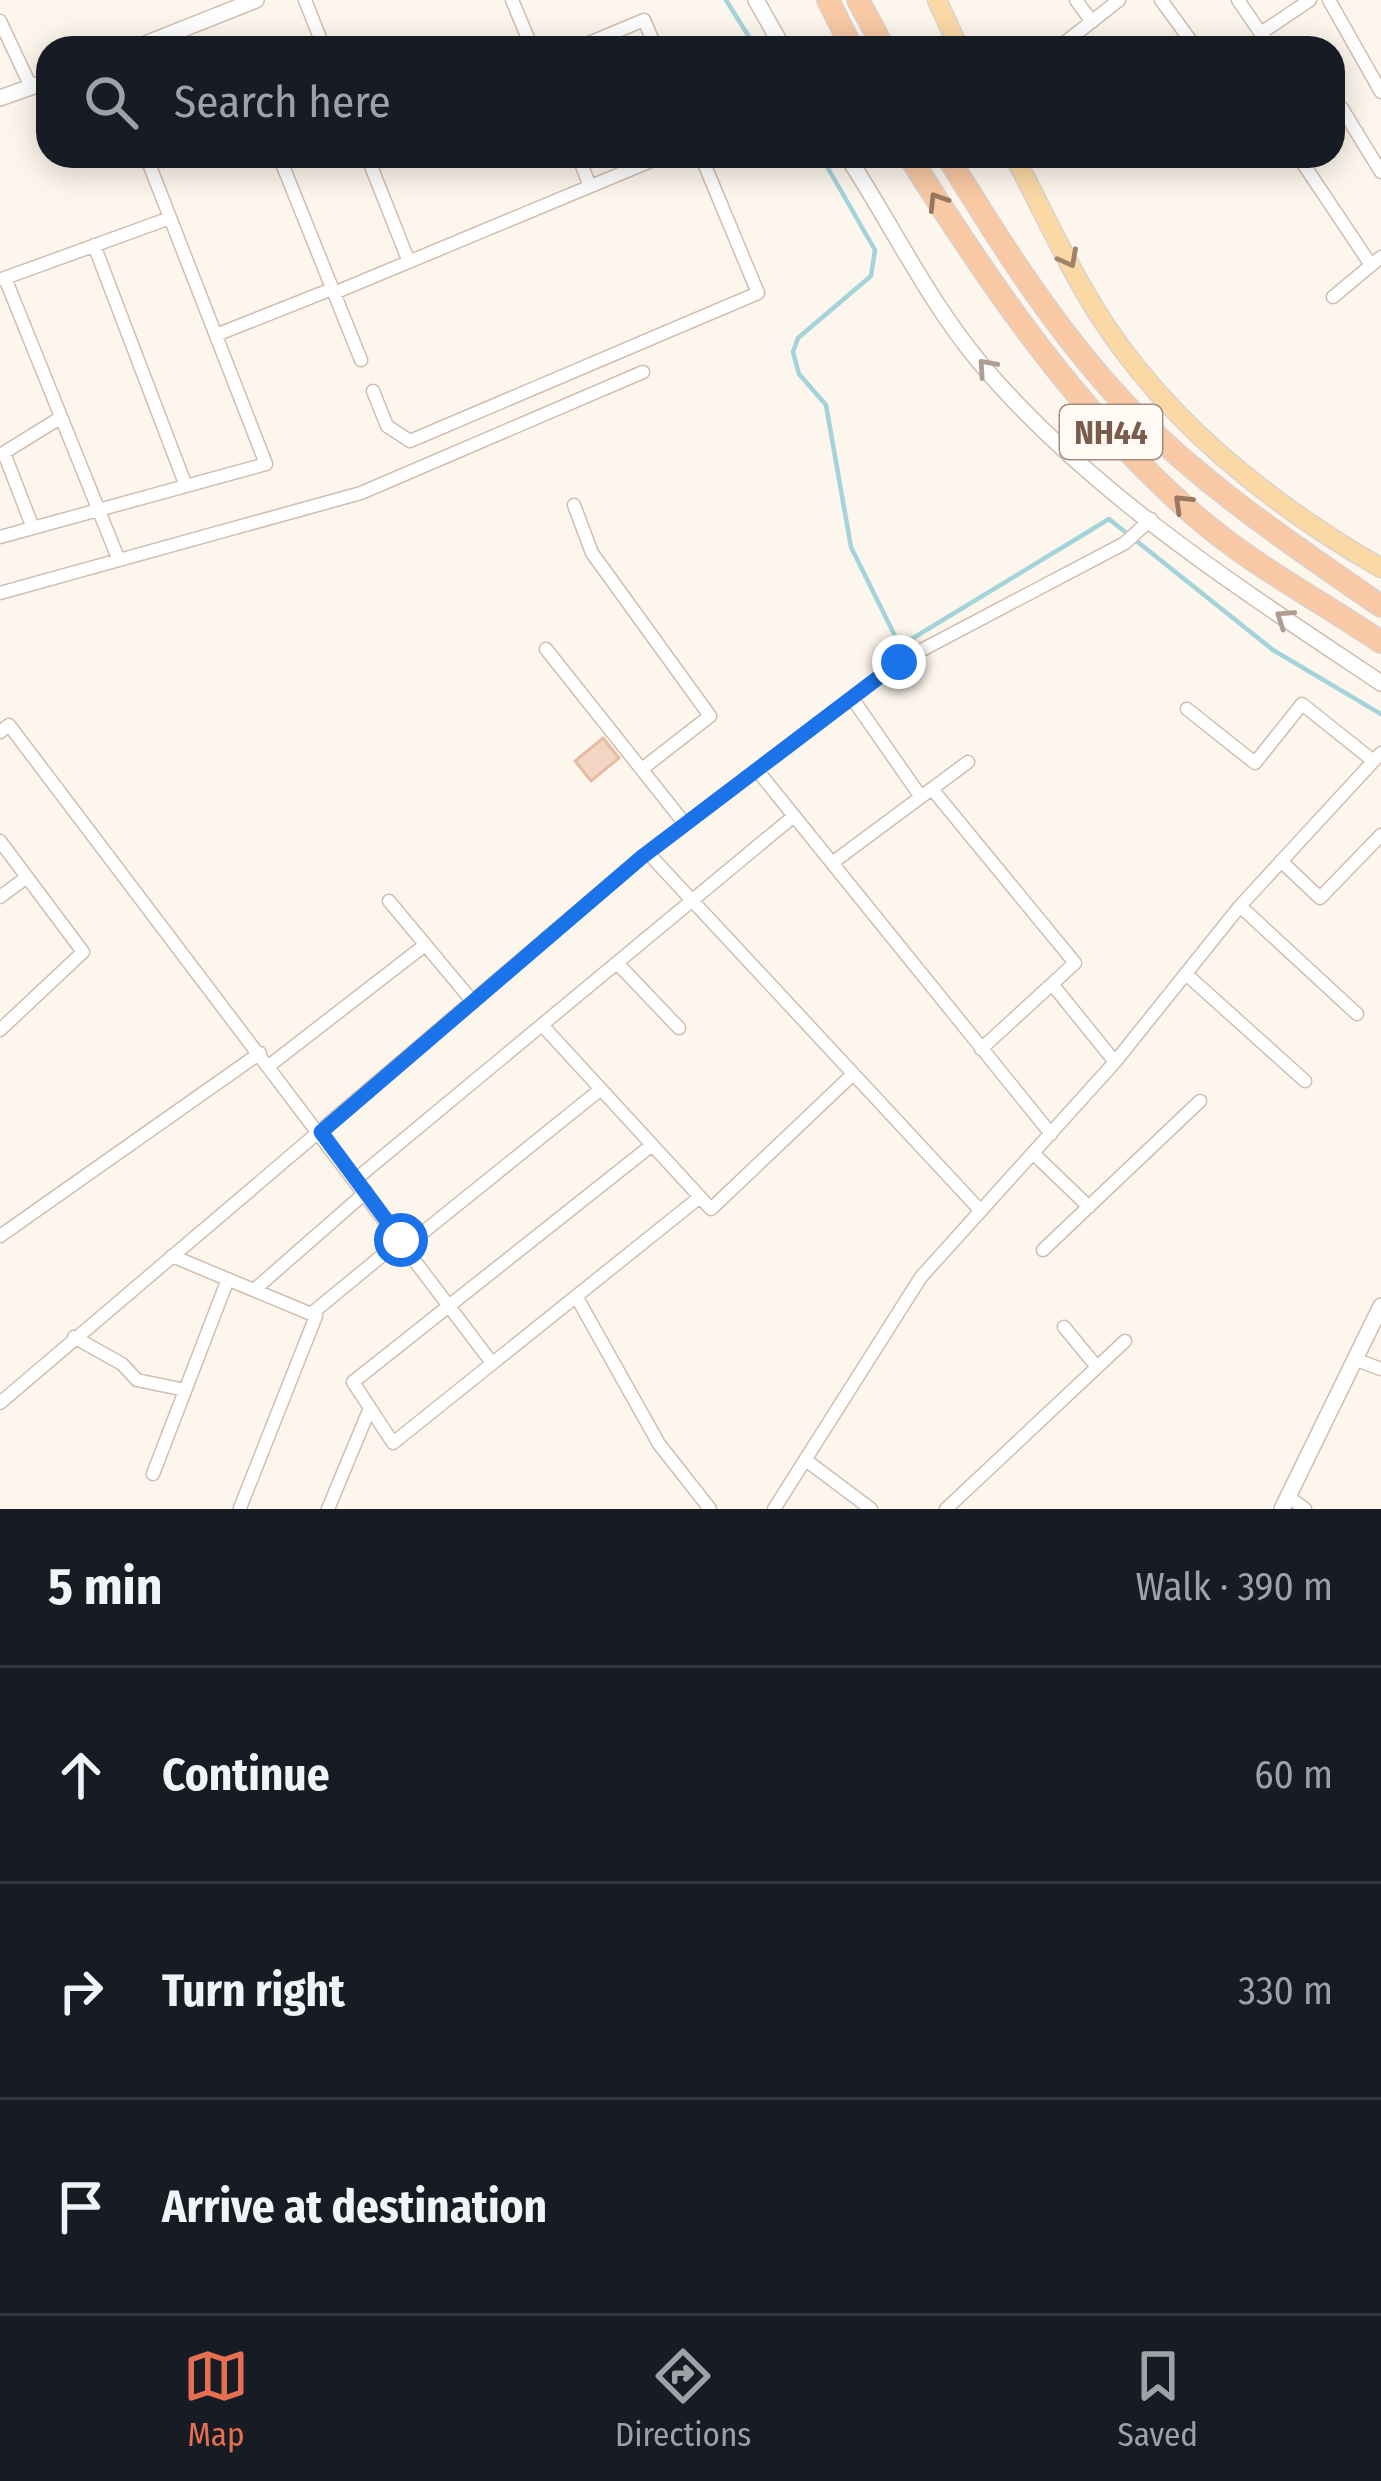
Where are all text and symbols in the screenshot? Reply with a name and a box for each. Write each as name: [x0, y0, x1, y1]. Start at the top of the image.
search box: [36, 36, 1345, 168]
icon: search: [78, 69, 144, 135]
text: Search here: [174, 75, 391, 129]
one-way arrow: [929, 192, 952, 214]
one-way arrow: [1055, 246, 1078, 267]
one-way arrow: [979, 360, 1000, 381]
road number: NH44: [1060, 405, 1162, 459]
one-way arrow: [1174, 495, 1196, 517]
one-way arrow: [1275, 610, 1297, 632]
route end: [872, 635, 926, 689]
route start: [374, 1213, 428, 1267]
text: 5 min: [48, 1556, 163, 1618]
text: Walk · 390 m: [1136, 1564, 1333, 1610]
icon: ahead: [48, 1742, 114, 1808]
text: Continue: [162, 1748, 330, 1802]
text: 60 m: [1254, 1752, 1333, 1798]
icon: right: [48, 1958, 114, 2024]
text: Turn right: [162, 1964, 345, 2018]
text: 330 m: [1238, 1968, 1333, 2014]
icon: arrive: [48, 2174, 114, 2240]
text: Arrive at destination: [162, 2180, 547, 2234]
tab: Map: [183, 2343, 249, 2455]
tab: Directions: [615, 2343, 751, 2455]
tab: Saved: [1117, 2343, 1198, 2455]

